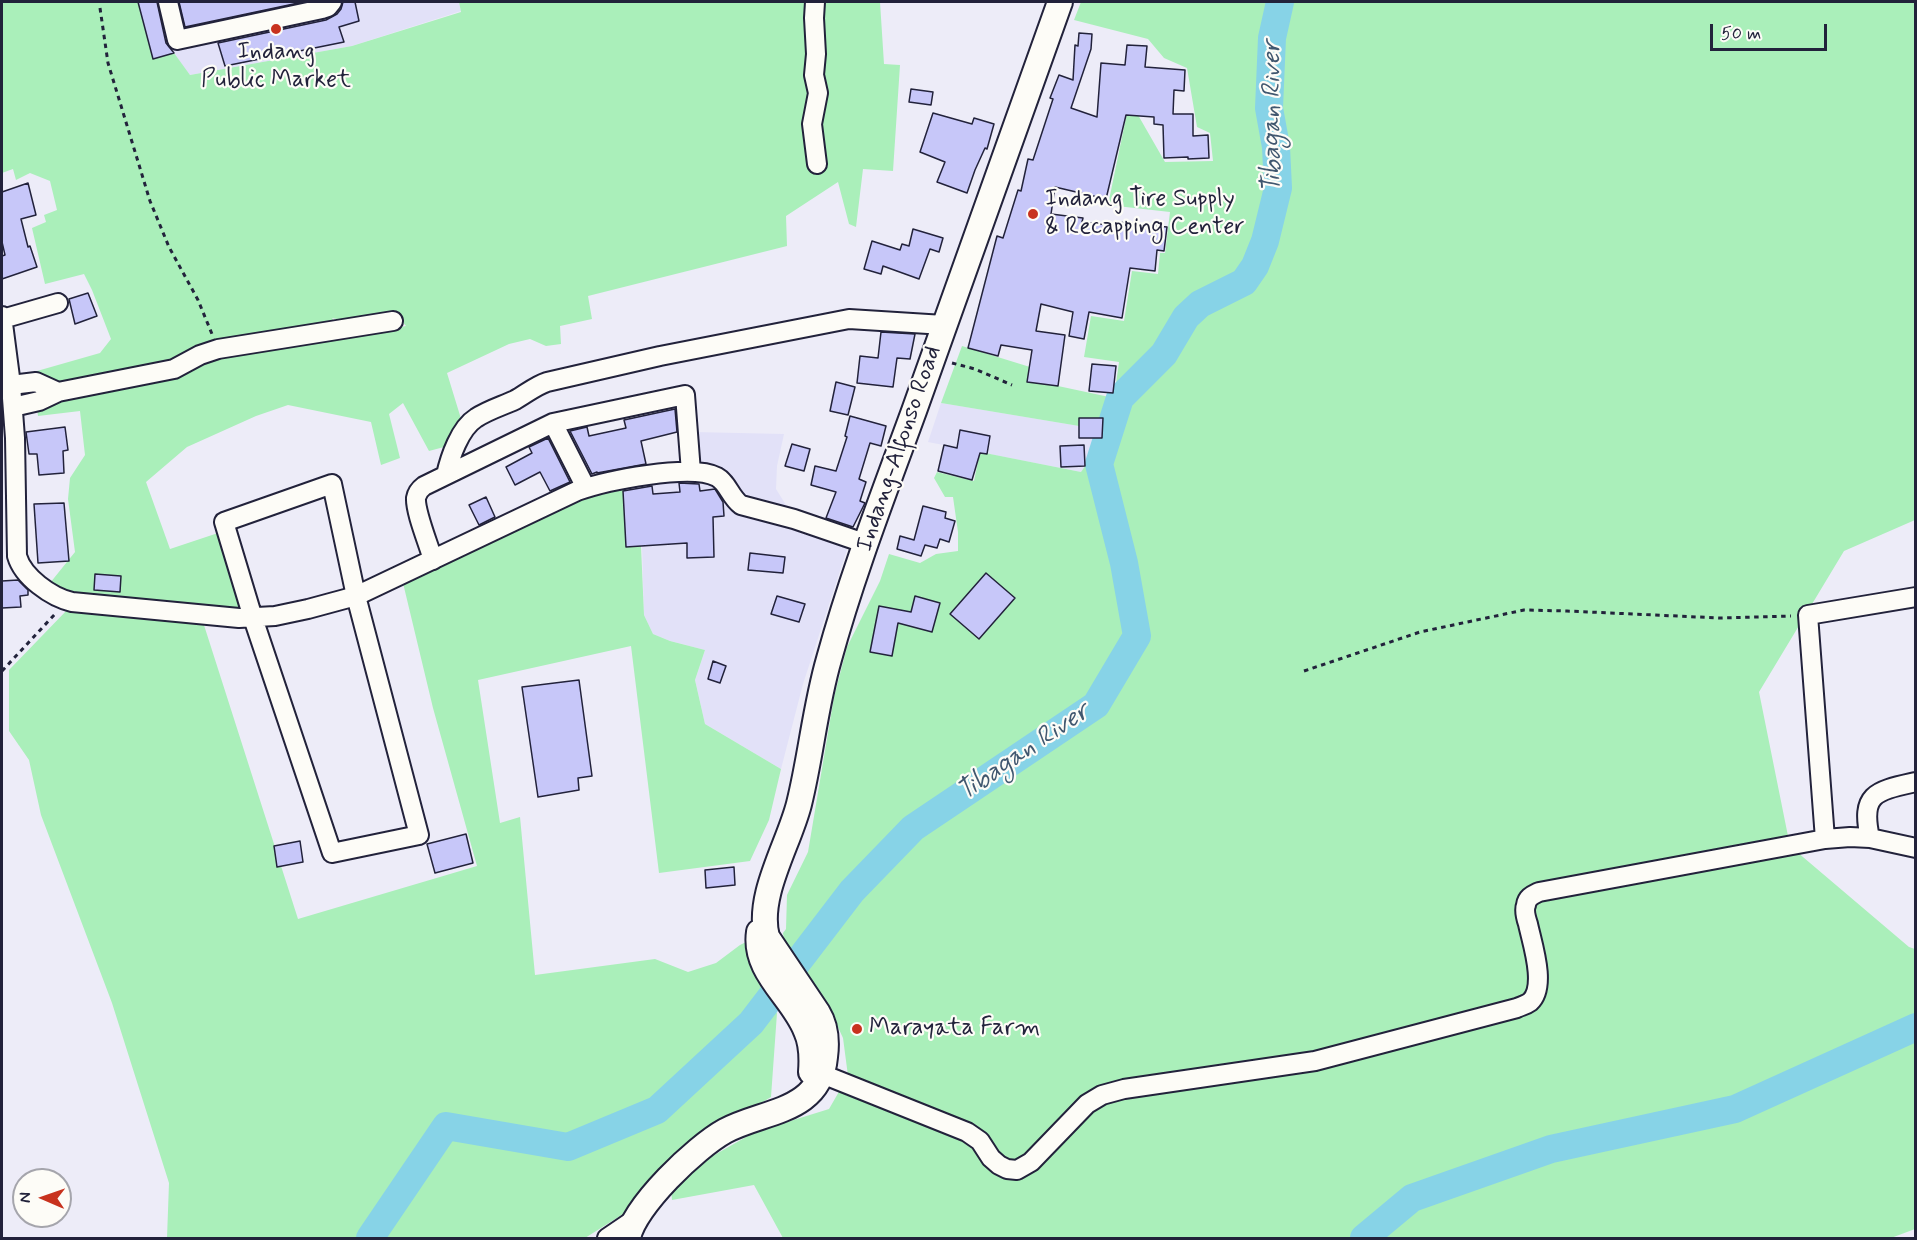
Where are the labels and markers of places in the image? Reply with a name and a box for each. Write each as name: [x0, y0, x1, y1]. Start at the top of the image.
marker: Indang Public Market: [269, 22, 283, 36]
place label: Indang Public Market: [201, 39, 351, 95]
place label: Indang Tire Supply & Recapping Center: [1045, 186, 1245, 242]
marker: Indang Tire Supply & Recapping Center: [1026, 207, 1040, 221]
place label: Marayata Farm: [869, 1015, 1040, 1043]
marker: Marayata Farm: [850, 1022, 864, 1036]

